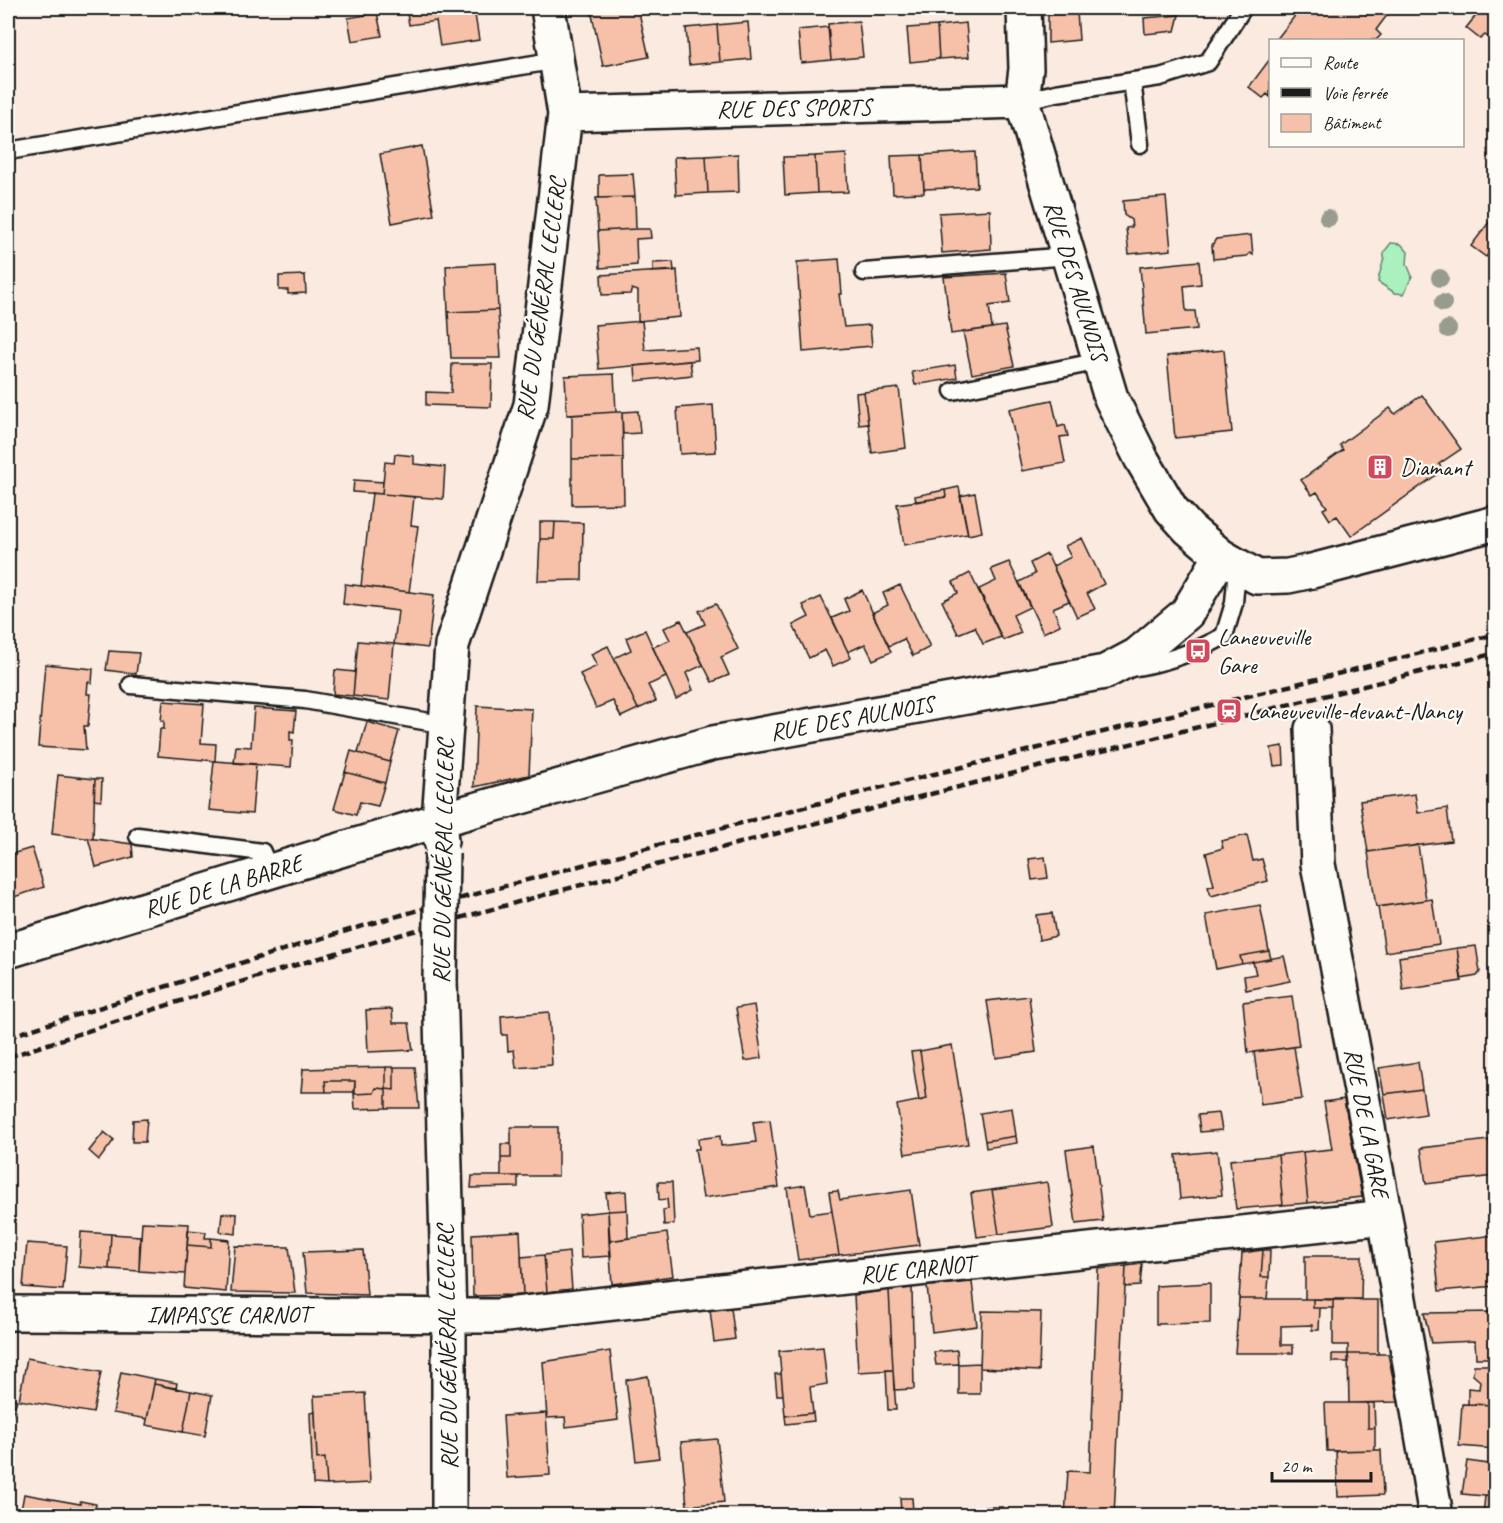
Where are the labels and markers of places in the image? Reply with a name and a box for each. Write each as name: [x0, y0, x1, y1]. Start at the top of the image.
building icon: Diamant: [1365, 452, 1395, 482]
place label: Diamant: [1400, 452, 1473, 482]
place label: Laneuveville Gare: [1218, 622, 1312, 680]
bus stop icon: Laneuveville Gare: [1183, 636, 1213, 666]
station icon: Laneuveville-devant-Nancy: [1214, 696, 1244, 726]
place label: Laneuveville-devant-Nancy: [1248, 696, 1464, 726]

